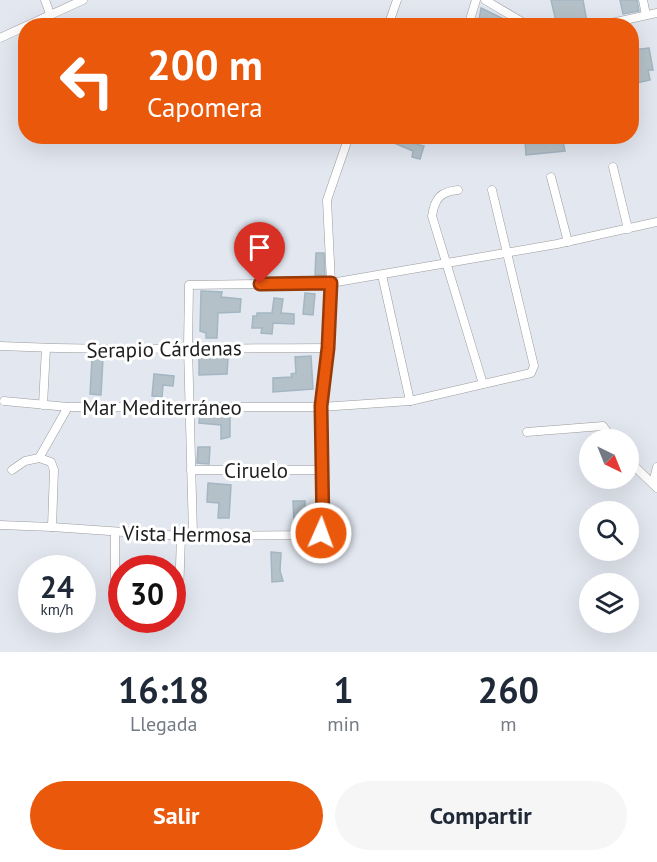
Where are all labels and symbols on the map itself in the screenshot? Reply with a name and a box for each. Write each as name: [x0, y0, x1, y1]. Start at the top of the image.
pin: [234, 222, 285, 284]
street label: Serapio Cárdenas: [86, 334, 242, 364]
street label: Mar Mediterráneo: [82, 394, 242, 421]
north arrow: [579, 429, 639, 489]
street label: Ciruelo: [224, 457, 288, 484]
position arrow: [289, 501, 353, 565]
street label: Vista Hermosa: [121, 519, 252, 549]
speed limit sign: 30: [108, 555, 186, 633]

